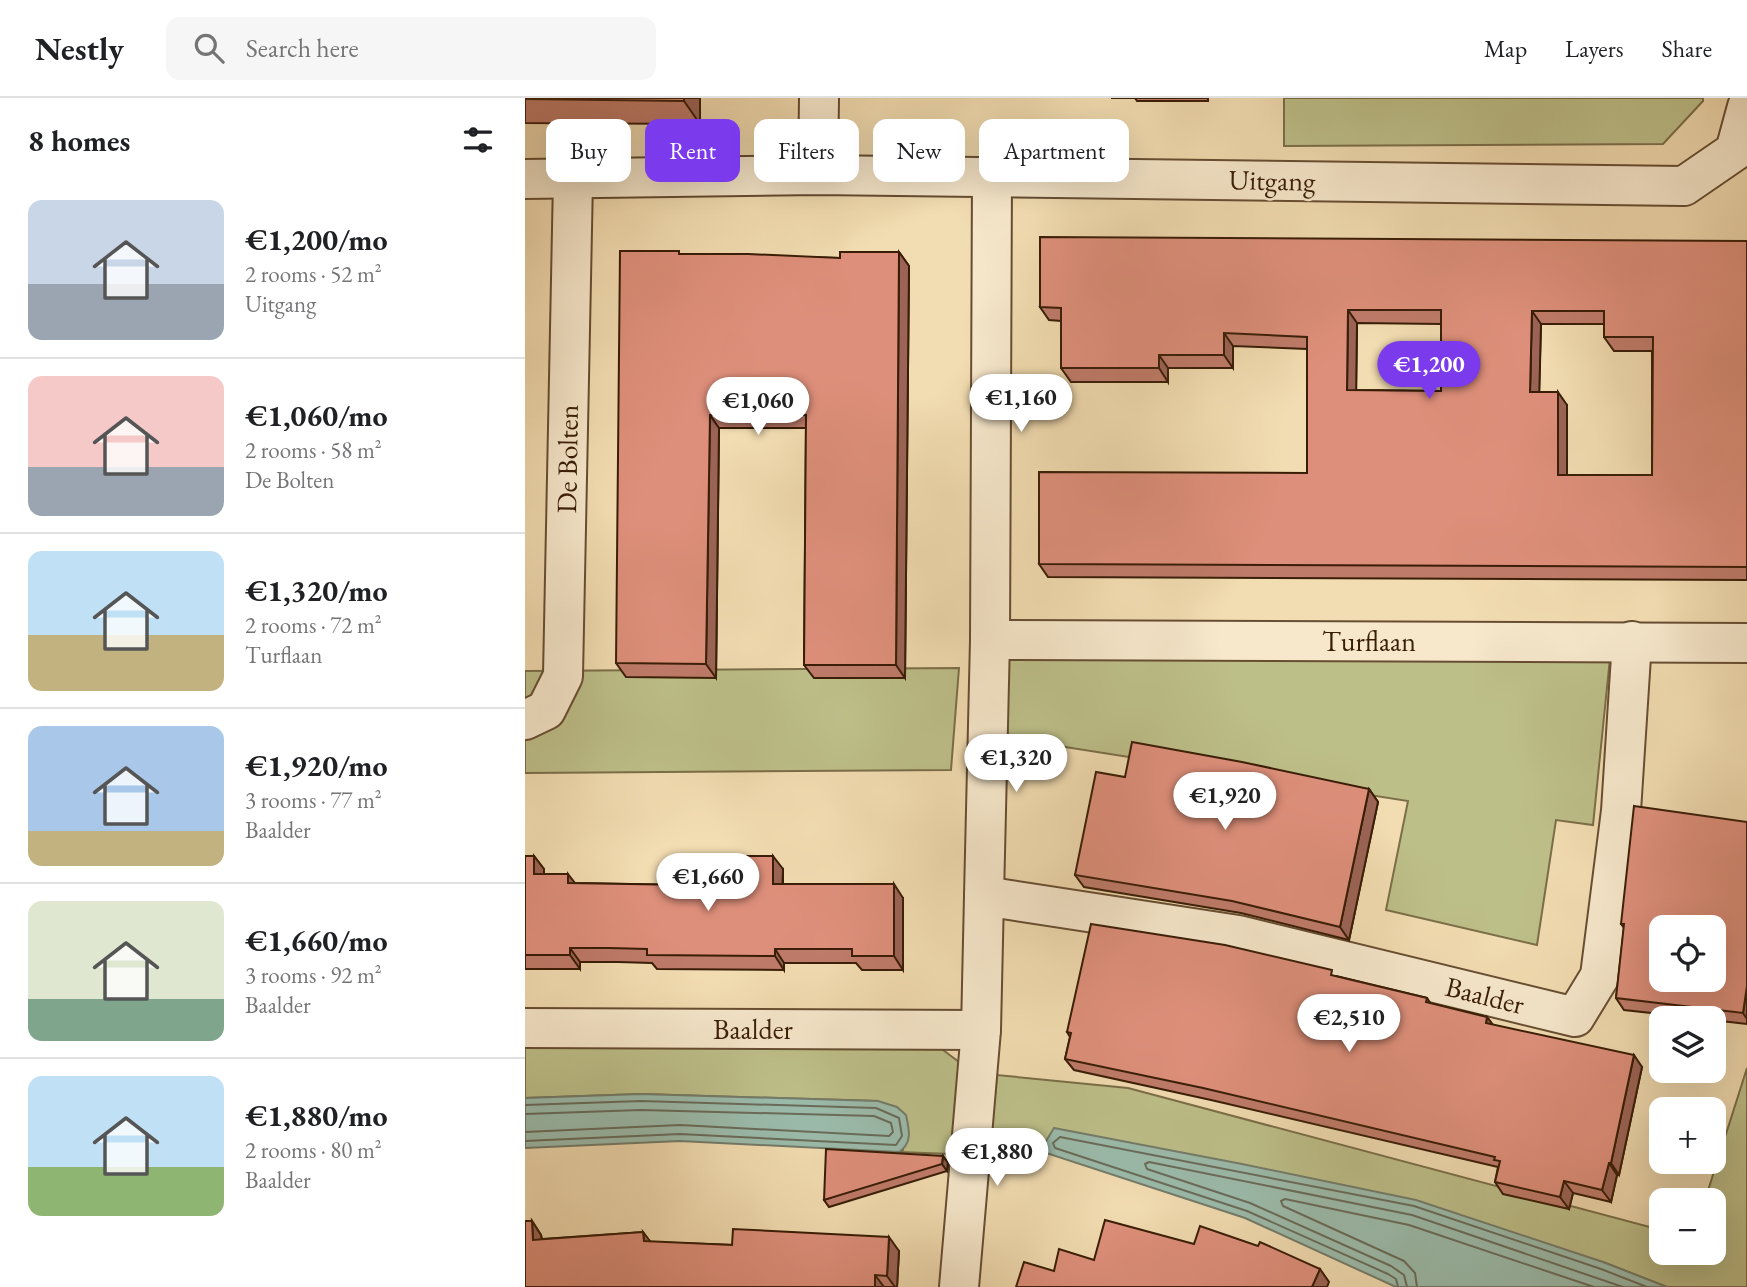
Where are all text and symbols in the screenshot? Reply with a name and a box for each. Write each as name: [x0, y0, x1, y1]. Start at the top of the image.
search box: [166, 17, 656, 80]
text: Nestly: [35, 27, 124, 70]
icon: search: [190, 29, 228, 67]
text: Search here: [246, 31, 359, 65]
text: Map: [1484, 33, 1527, 64]
text: Layers: [1565, 33, 1624, 64]
text: Share: [1662, 33, 1712, 64]
chip: Buy: [546, 119, 631, 182]
chip: Rent: [645, 119, 740, 182]
chip: Filters: [754, 119, 859, 182]
chip: New: [873, 119, 965, 182]
chip: Apartment: [979, 119, 1129, 182]
text: 8 homes: [28, 121, 130, 160]
icon: filters: [459, 121, 497, 159]
street label: Uitgang: [1228, 161, 1316, 199]
text: €1,200/mo: [245, 220, 388, 259]
icon: home: [84, 228, 168, 312]
text: 2 rooms · 52 m²: [245, 259, 382, 289]
text: Uitgang: [245, 289, 316, 319]
pin: €1,200: [1372, 342, 1486, 401]
text: €1,200: [1393, 349, 1465, 379]
pin: €1,160: [964, 374, 1078, 434]
pin: €1,060: [701, 378, 815, 437]
text: €1,160: [985, 382, 1057, 412]
text: €1,060: [722, 385, 794, 415]
text: €1,060/mo: [245, 396, 388, 435]
icon: home: [84, 404, 168, 488]
street label: De Bolten: [548, 404, 586, 514]
text: 2 rooms · 58 m²: [245, 435, 382, 465]
text: De Bolten: [245, 465, 334, 495]
text: €1,320/mo: [245, 571, 388, 610]
icon: home: [84, 579, 168, 663]
text: 2 rooms · 72 m²: [245, 610, 382, 640]
street label: Turflaan: [1322, 623, 1416, 659]
text: Turflaan: [245, 640, 322, 670]
pin: €1,320: [959, 734, 1073, 794]
text: €1,320: [980, 742, 1052, 772]
text: €1,920/mo: [245, 746, 388, 785]
icon: home: [84, 754, 168, 838]
pin: €1,920: [1168, 772, 1282, 832]
text: €1,920: [1189, 780, 1261, 810]
text: 3 rooms · 77 m²: [245, 785, 382, 815]
text: Baalder: [245, 815, 311, 845]
pin: €1,660: [651, 854, 765, 913]
text: €1,660: [672, 861, 744, 891]
map controls: [1649, 915, 1726, 1265]
button: locate: [1649, 915, 1726, 992]
text: €1,660/mo: [245, 921, 388, 960]
icon: home: [84, 929, 168, 1013]
text: 3 rooms · 92 m²: [245, 960, 382, 990]
street label: Baalder: [1442, 968, 1529, 1022]
text: Baalder: [245, 990, 311, 1020]
pin: €2,510: [1292, 995, 1406, 1054]
text: €2,510: [1313, 1002, 1385, 1032]
button: layers: [1649, 1006, 1726, 1083]
street label: Baalder: [713, 1011, 794, 1047]
text: €1,880/mo: [245, 1096, 388, 1135]
button: +: [1649, 1097, 1726, 1174]
icon: home: [84, 1104, 168, 1188]
pin: €1,880: [940, 1128, 1054, 1188]
text: 2 rooms · 80 m²: [245, 1135, 382, 1165]
text: €1,880: [961, 1136, 1033, 1166]
text: Baalder: [245, 1165, 311, 1195]
button: −: [1649, 1188, 1726, 1265]

